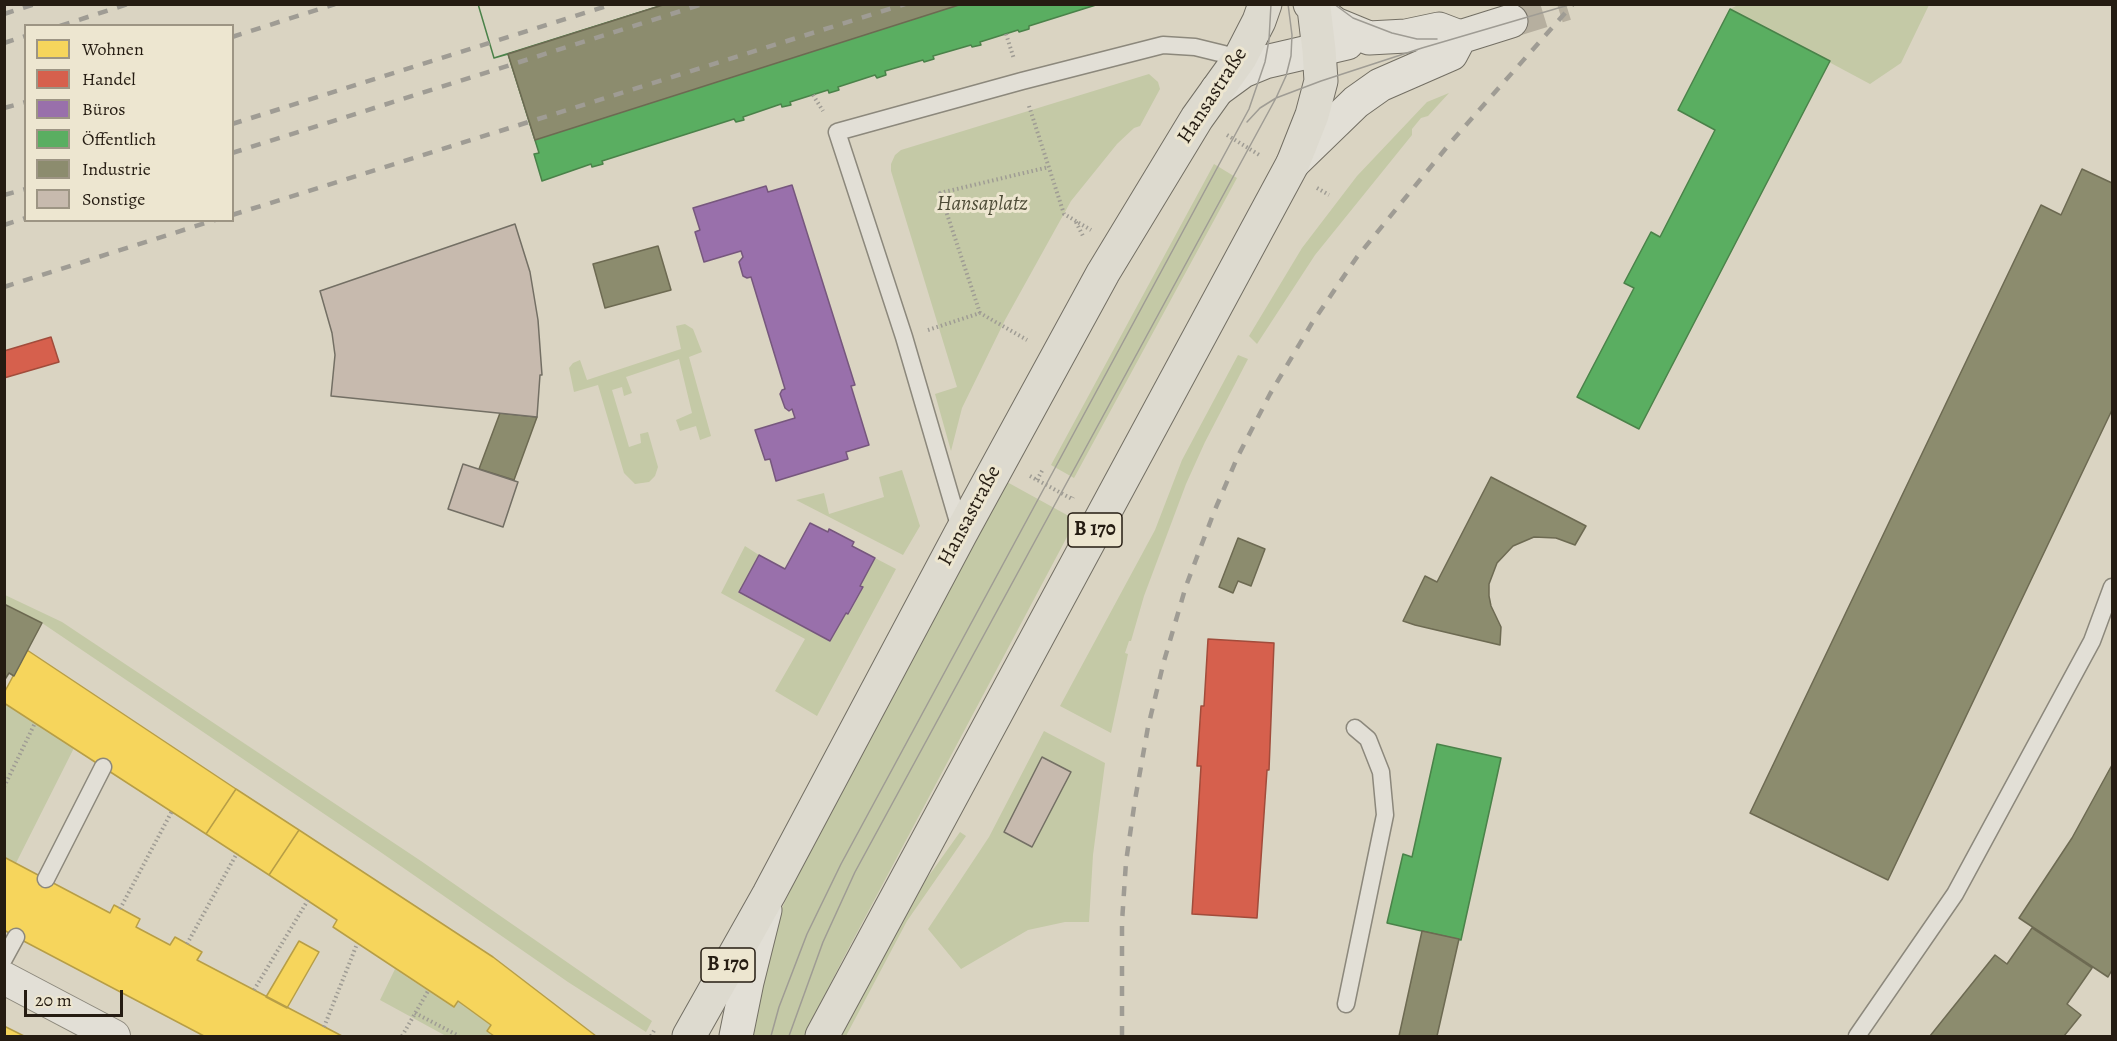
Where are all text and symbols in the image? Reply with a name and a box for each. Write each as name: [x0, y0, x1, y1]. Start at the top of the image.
legend: [24, 24, 234, 222]
text: Wohnen: [82, 37, 144, 61]
street label: Hansastraße: [1173, 43, 1253, 149]
text: Handel: [82, 67, 136, 91]
text: Büros: [82, 97, 125, 121]
text: Öffentlich: [82, 127, 156, 151]
text: Industrie: [82, 157, 151, 181]
text: Sonstige: [82, 187, 145, 211]
park label: Hansaplatz: [937, 192, 1027, 218]
street label: Hansastraße: [933, 462, 1007, 570]
road number: B 170: [1068, 513, 1122, 547]
road number: B 170: [701, 948, 755, 982]
scale bar: [27, 978, 126, 1016]
text: 20 m: [35, 988, 72, 1012]

